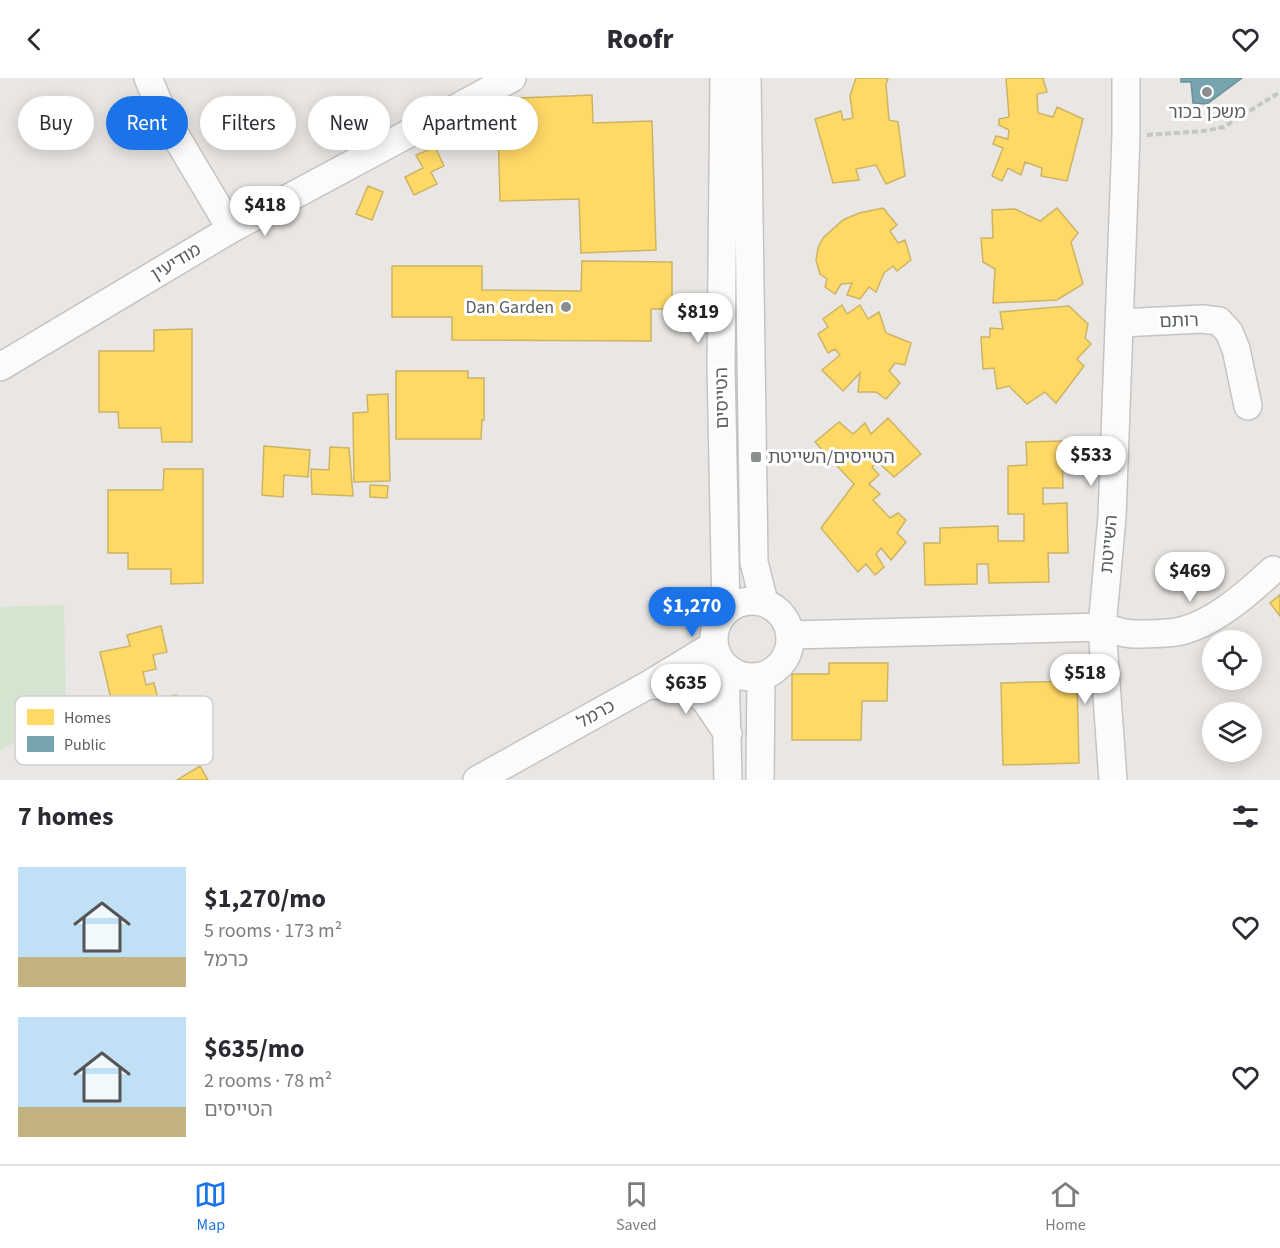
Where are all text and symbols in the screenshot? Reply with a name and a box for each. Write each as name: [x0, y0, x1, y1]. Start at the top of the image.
text: Roofr: [607, 20, 673, 59]
icon: back: [18, 23, 51, 56]
icon: heart: [1229, 23, 1262, 56]
marker: משכן בכור: [1200, 85, 1214, 99]
chip: Buy: [18, 96, 94, 150]
chip: Rent: [106, 96, 188, 150]
chip: Filters: [200, 96, 296, 150]
chip: New: [308, 96, 390, 150]
chip: Apartment: [402, 96, 538, 150]
place label: משכן בכור: [1168, 100, 1246, 125]
pin: $418: [229, 186, 301, 237]
text: $418: [244, 191, 286, 219]
street label: מודיעין: [146, 237, 206, 287]
pin: $819: [662, 293, 734, 344]
place label: Dan Garden: [465, 295, 554, 320]
text: $819: [677, 298, 719, 326]
marker: Dan Garden: [559, 300, 573, 314]
street label: רותם: [1159, 308, 1199, 334]
street label: הטייסים: [709, 367, 735, 429]
pin: $533: [1055, 436, 1127, 487]
text: $533: [1070, 441, 1112, 469]
place label: הטייסים/השייטת: [768, 445, 895, 470]
marker: הטייסים/השייטת: [749, 450, 763, 464]
street label: השייטת: [1094, 514, 1124, 574]
pin: $469: [1154, 552, 1226, 603]
text: $469: [1169, 557, 1211, 585]
pin: $1,270: [643, 587, 741, 638]
text: $1,270: [663, 592, 721, 620]
map controls: [1202, 630, 1262, 762]
button: locate: [1202, 630, 1262, 690]
pin: $518: [1049, 654, 1121, 705]
text: $518: [1064, 659, 1106, 687]
pin: $635: [650, 664, 722, 715]
text: $635: [665, 669, 707, 697]
street label: כרמל: [573, 693, 619, 735]
legend: [15, 696, 213, 765]
button: layers: [1202, 702, 1262, 762]
text: Homes: [64, 707, 111, 729]
text: Public: [64, 734, 106, 756]
text: 7 homes: [18, 798, 113, 835]
icon: filters: [1229, 800, 1262, 833]
text: $1,270/mo: [204, 880, 326, 917]
icon: home: [66, 891, 138, 963]
icon: heart: [1229, 911, 1262, 944]
text: 5 rooms · 173 m²: [204, 917, 342, 945]
text: כרמל: [204, 946, 248, 974]
text: $635/mo: [204, 1030, 304, 1067]
icon: home: [66, 1041, 138, 1113]
icon: heart: [1229, 1061, 1262, 1094]
text: 2 rooms · 78 m²: [204, 1067, 332, 1095]
text: הטייסים: [204, 1096, 273, 1124]
tab: Map: [194, 1178, 227, 1236]
tab: Saved: [616, 1178, 657, 1236]
tab: Home: [1045, 1178, 1086, 1236]

